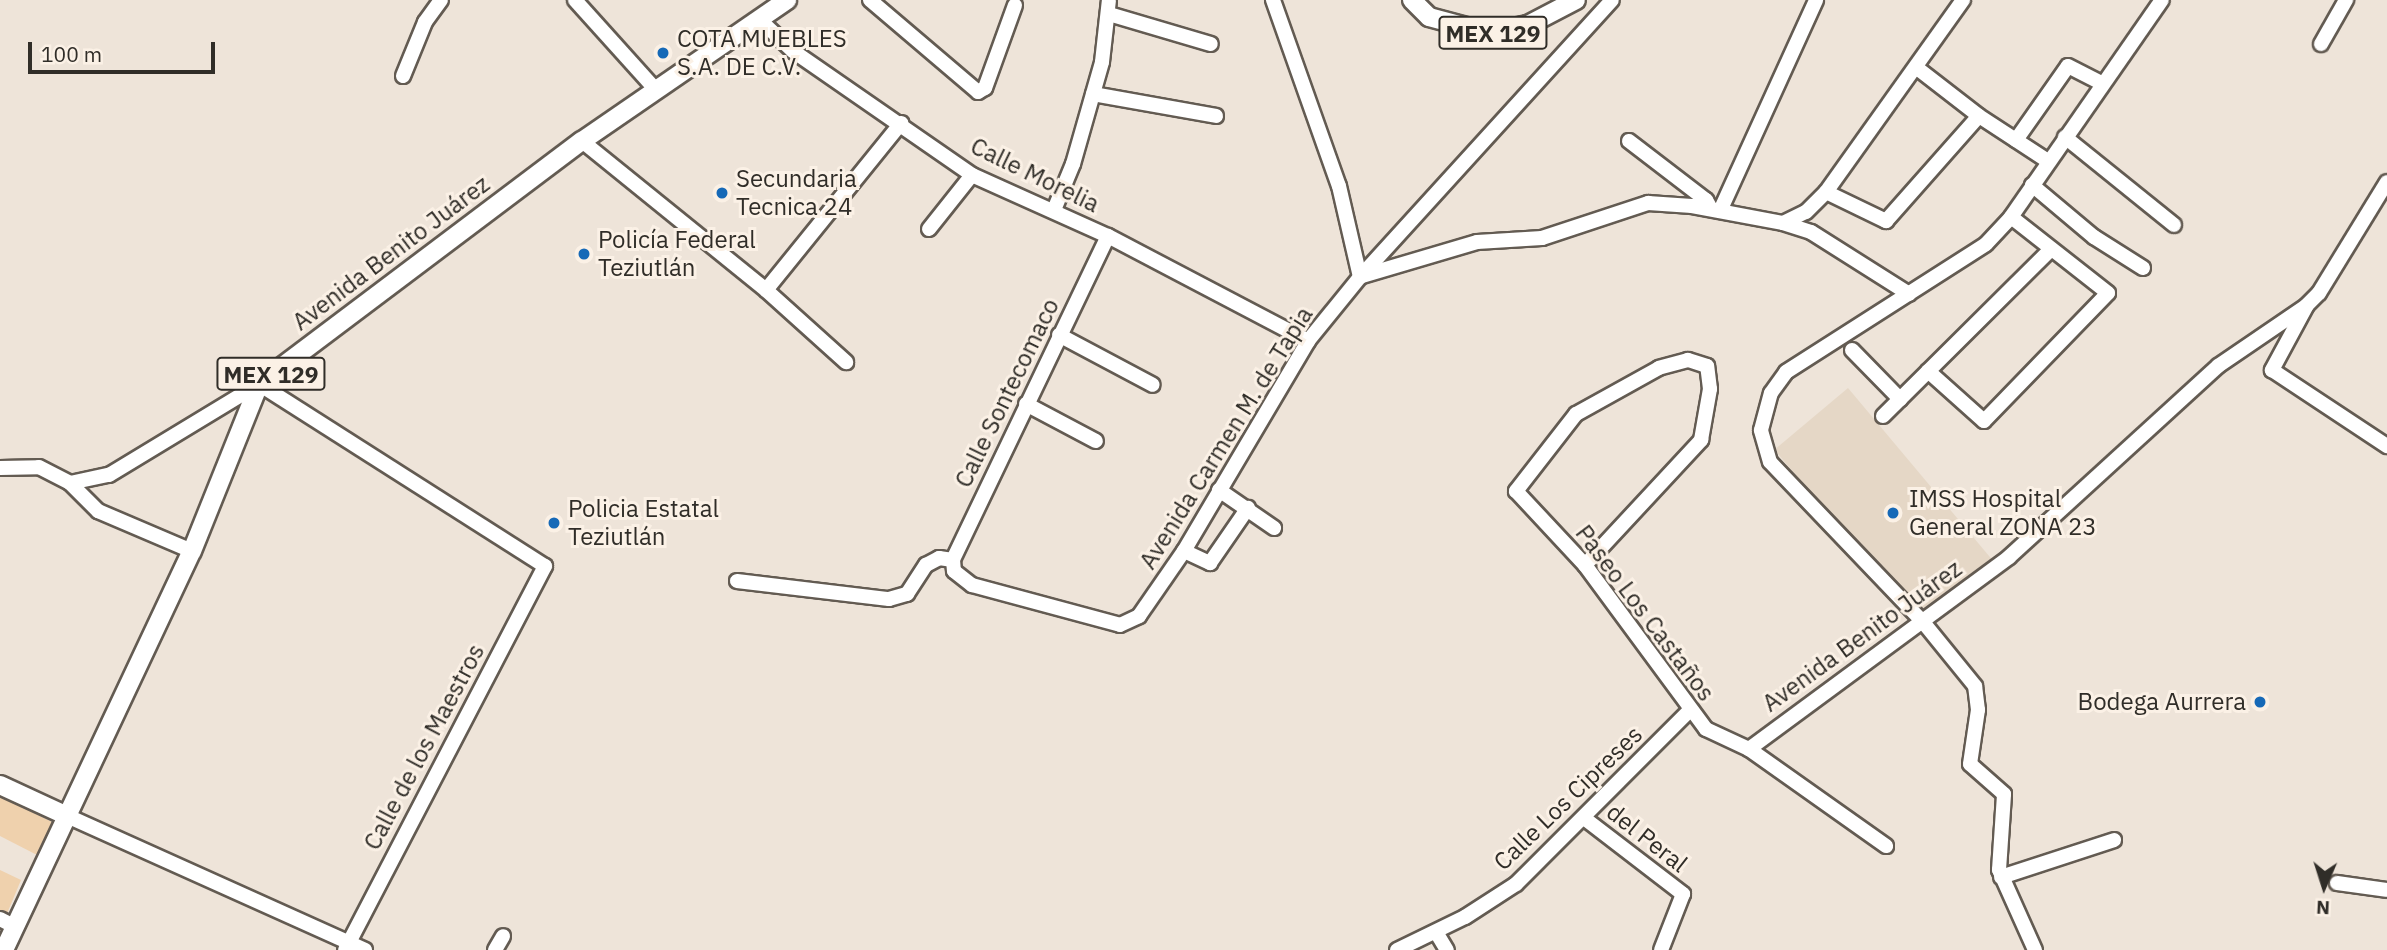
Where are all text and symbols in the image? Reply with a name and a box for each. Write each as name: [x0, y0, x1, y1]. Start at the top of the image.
road number: MEX 129: [1437, 14, 1549, 52]
place label: COTA MUEBLES S.A. DE C.V.: [677, 25, 847, 81]
scale bar: [32, 28, 219, 72]
text: 100 m: [41, 40, 102, 68]
marker: COTA MUEBLES S.A. DE C.V.: [655, 45, 671, 61]
street label: Calle Morelia: [966, 131, 1104, 219]
place label: Secundaria Tecnica 24: [736, 165, 857, 221]
street label: Avenida Benito Juárez: [287, 170, 495, 336]
marker: Secundaria Tecnica 24: [714, 185, 730, 201]
place label: Policía Federal Teziutlán: [598, 226, 756, 282]
marker: Policía Federal Teziutlán: [576, 246, 592, 262]
street label: Calle Sontecomaco: [949, 294, 1065, 492]
street label: Avenida Carmen M. de Tapia: [1133, 302, 1319, 574]
road number: MEX 129: [215, 354, 327, 394]
place label: IMSS Hospital General ZONA 23: [1909, 485, 2097, 541]
place label: Policia Estatal Teziutlán: [568, 495, 719, 551]
marker: IMSS Hospital General ZONA 23: [1883, 503, 1903, 523]
marker: Policia Estatal Teziutlán: [546, 515, 562, 531]
street label: Paseo Los Castaños: [1569, 519, 1721, 707]
street label: Avenida Benito Juárez: [1757, 554, 1967, 718]
street label: Calle de los Maestros: [358, 639, 490, 855]
place label: Bodega Aurrera: [2077, 688, 2246, 716]
marker: Bodega Aurrera: [2252, 694, 2268, 710]
street label: Calle Los Cipreses: [1488, 720, 1648, 876]
street label: del Peral: [1601, 798, 1693, 878]
north arrow: [2289, 852, 2359, 922]
text: N: [2315, 896, 2330, 920]

